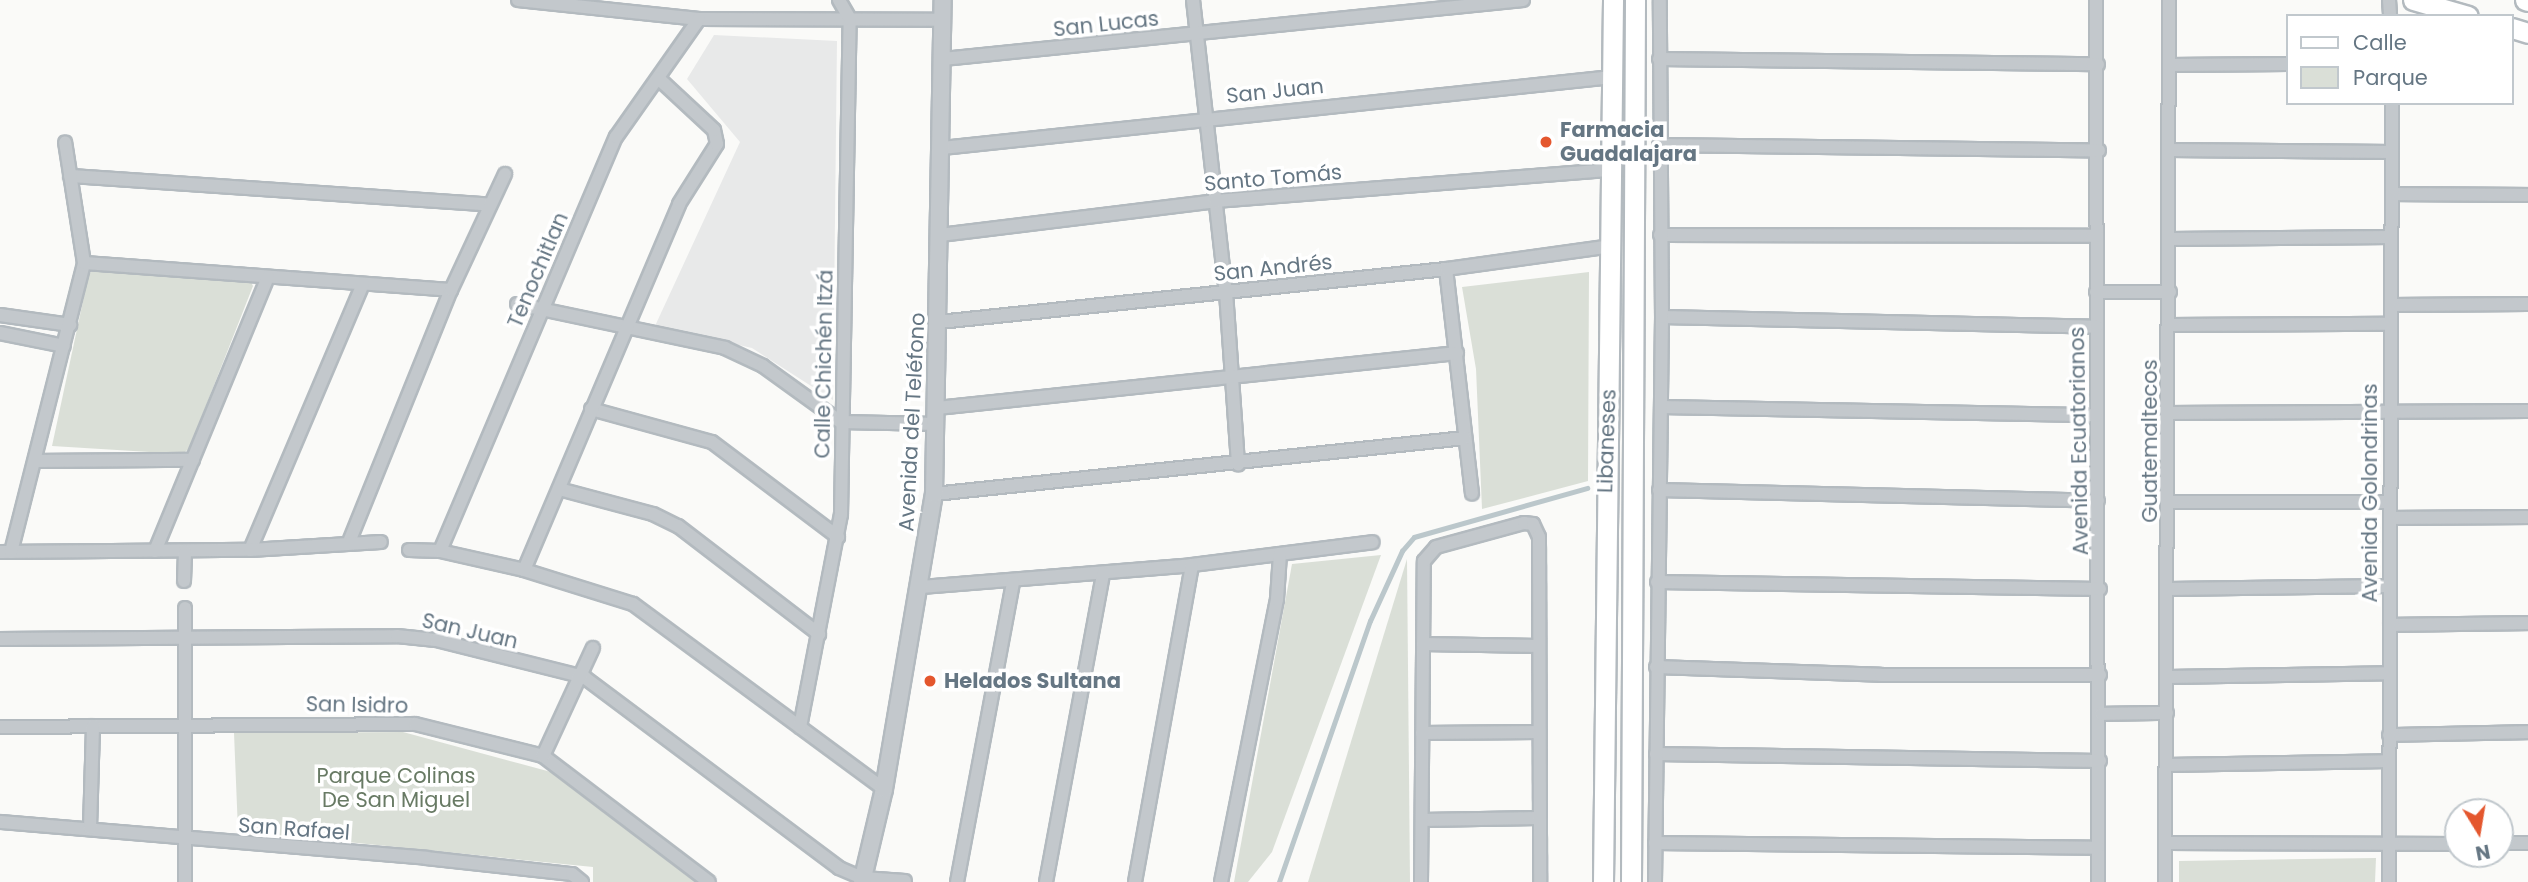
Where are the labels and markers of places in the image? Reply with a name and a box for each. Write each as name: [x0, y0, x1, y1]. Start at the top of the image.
place label: Farmacia Guadalajara: [1560, 117, 1697, 167]
marker: Farmacia Guadalajara: [1538, 134, 1554, 150]
place label: Helados Sultana: [944, 668, 1121, 694]
marker: Helados Sultana: [922, 673, 938, 689]

